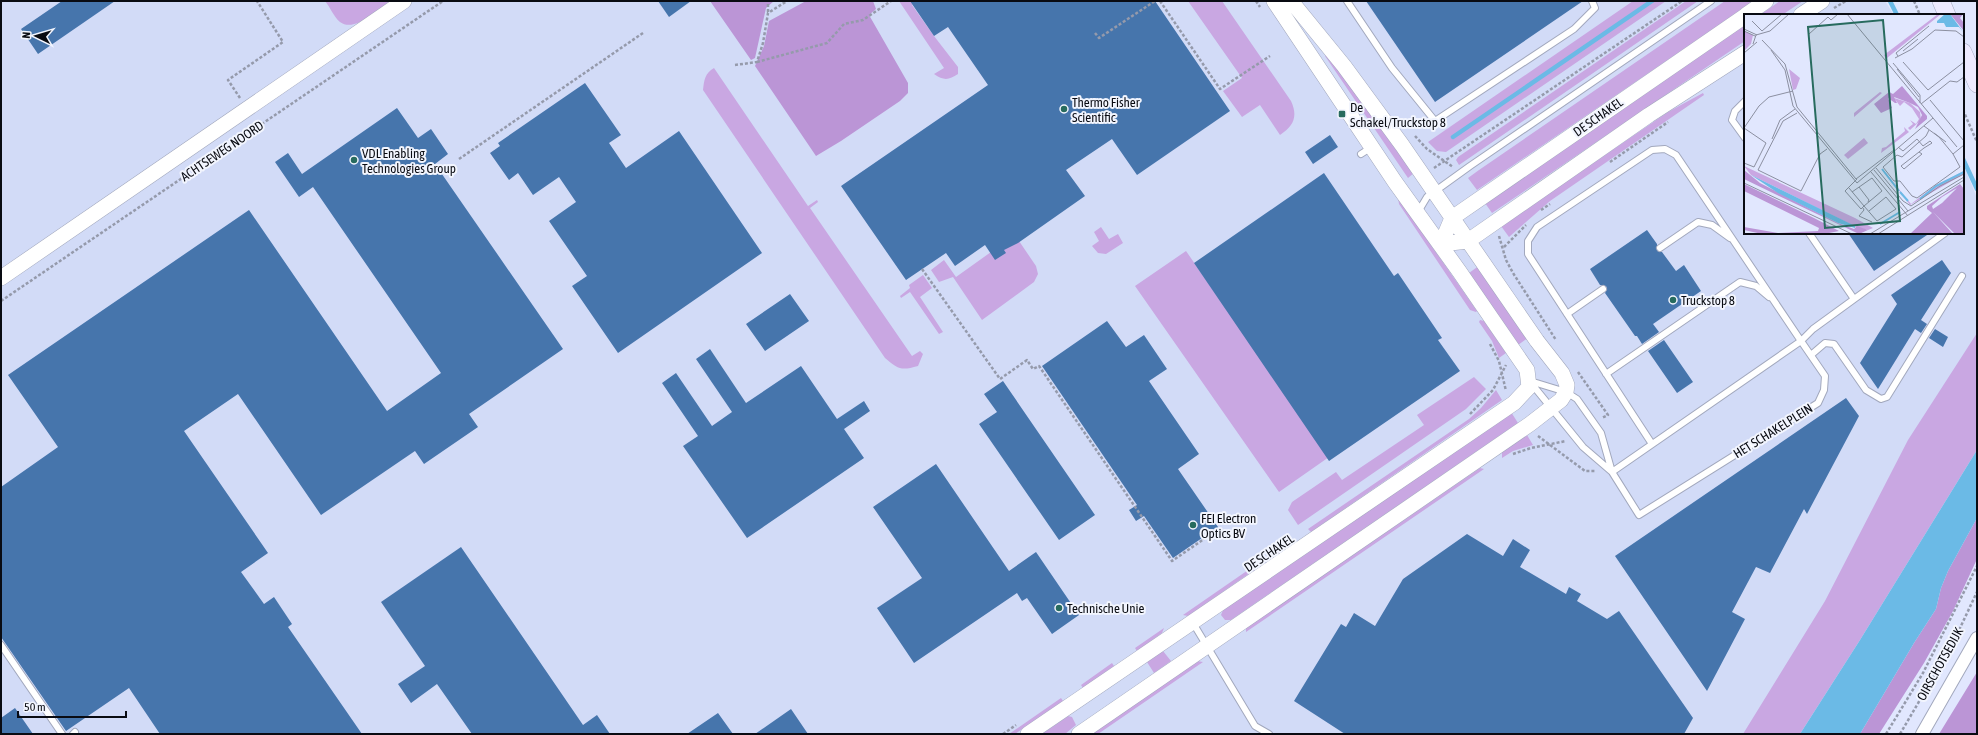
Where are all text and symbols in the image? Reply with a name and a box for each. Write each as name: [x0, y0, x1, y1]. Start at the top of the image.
inset map: [1744, 14, 1964, 234]
north arrow: [16, 16, 56, 56]
text: N: [20, 31, 32, 39]
place label: Thermo Fisher Scientific: [1072, 95, 1140, 125]
street label: DE SCHAKEL: [1570, 95, 1626, 139]
place label: De Schakel/Truckstop 8: [1350, 100, 1446, 130]
marker: Thermo Fisher Scientific: [1059, 104, 1069, 114]
marker: De Schakel/Truckstop 8: [1337, 109, 1347, 119]
street label: ACHTSEWEG NOORD: [178, 118, 266, 184]
place label: VDL Enabling Technologies Group: [362, 146, 456, 176]
marker: VDL Enabling Technologies Group: [349, 155, 359, 165]
place label: Truckstop 8: [1681, 293, 1735, 308]
marker: Truckstop 8: [1668, 295, 1678, 305]
street label: HET SCHAKELPLEIN: [1731, 401, 1815, 461]
place label: FEI Electron Optics BV: [1201, 511, 1256, 541]
marker: FEI Electron Optics BV: [1188, 520, 1198, 530]
street label: DE SCHAKEL: [1241, 531, 1297, 575]
place label: Technische Unie: [1067, 601, 1145, 616]
marker: Technische Unie: [1054, 603, 1064, 613]
street label: OIRSCHOTSEDIJK: [1914, 624, 1967, 703]
scale bar: [18, 693, 126, 719]
text: 50 m: [24, 700, 46, 714]

